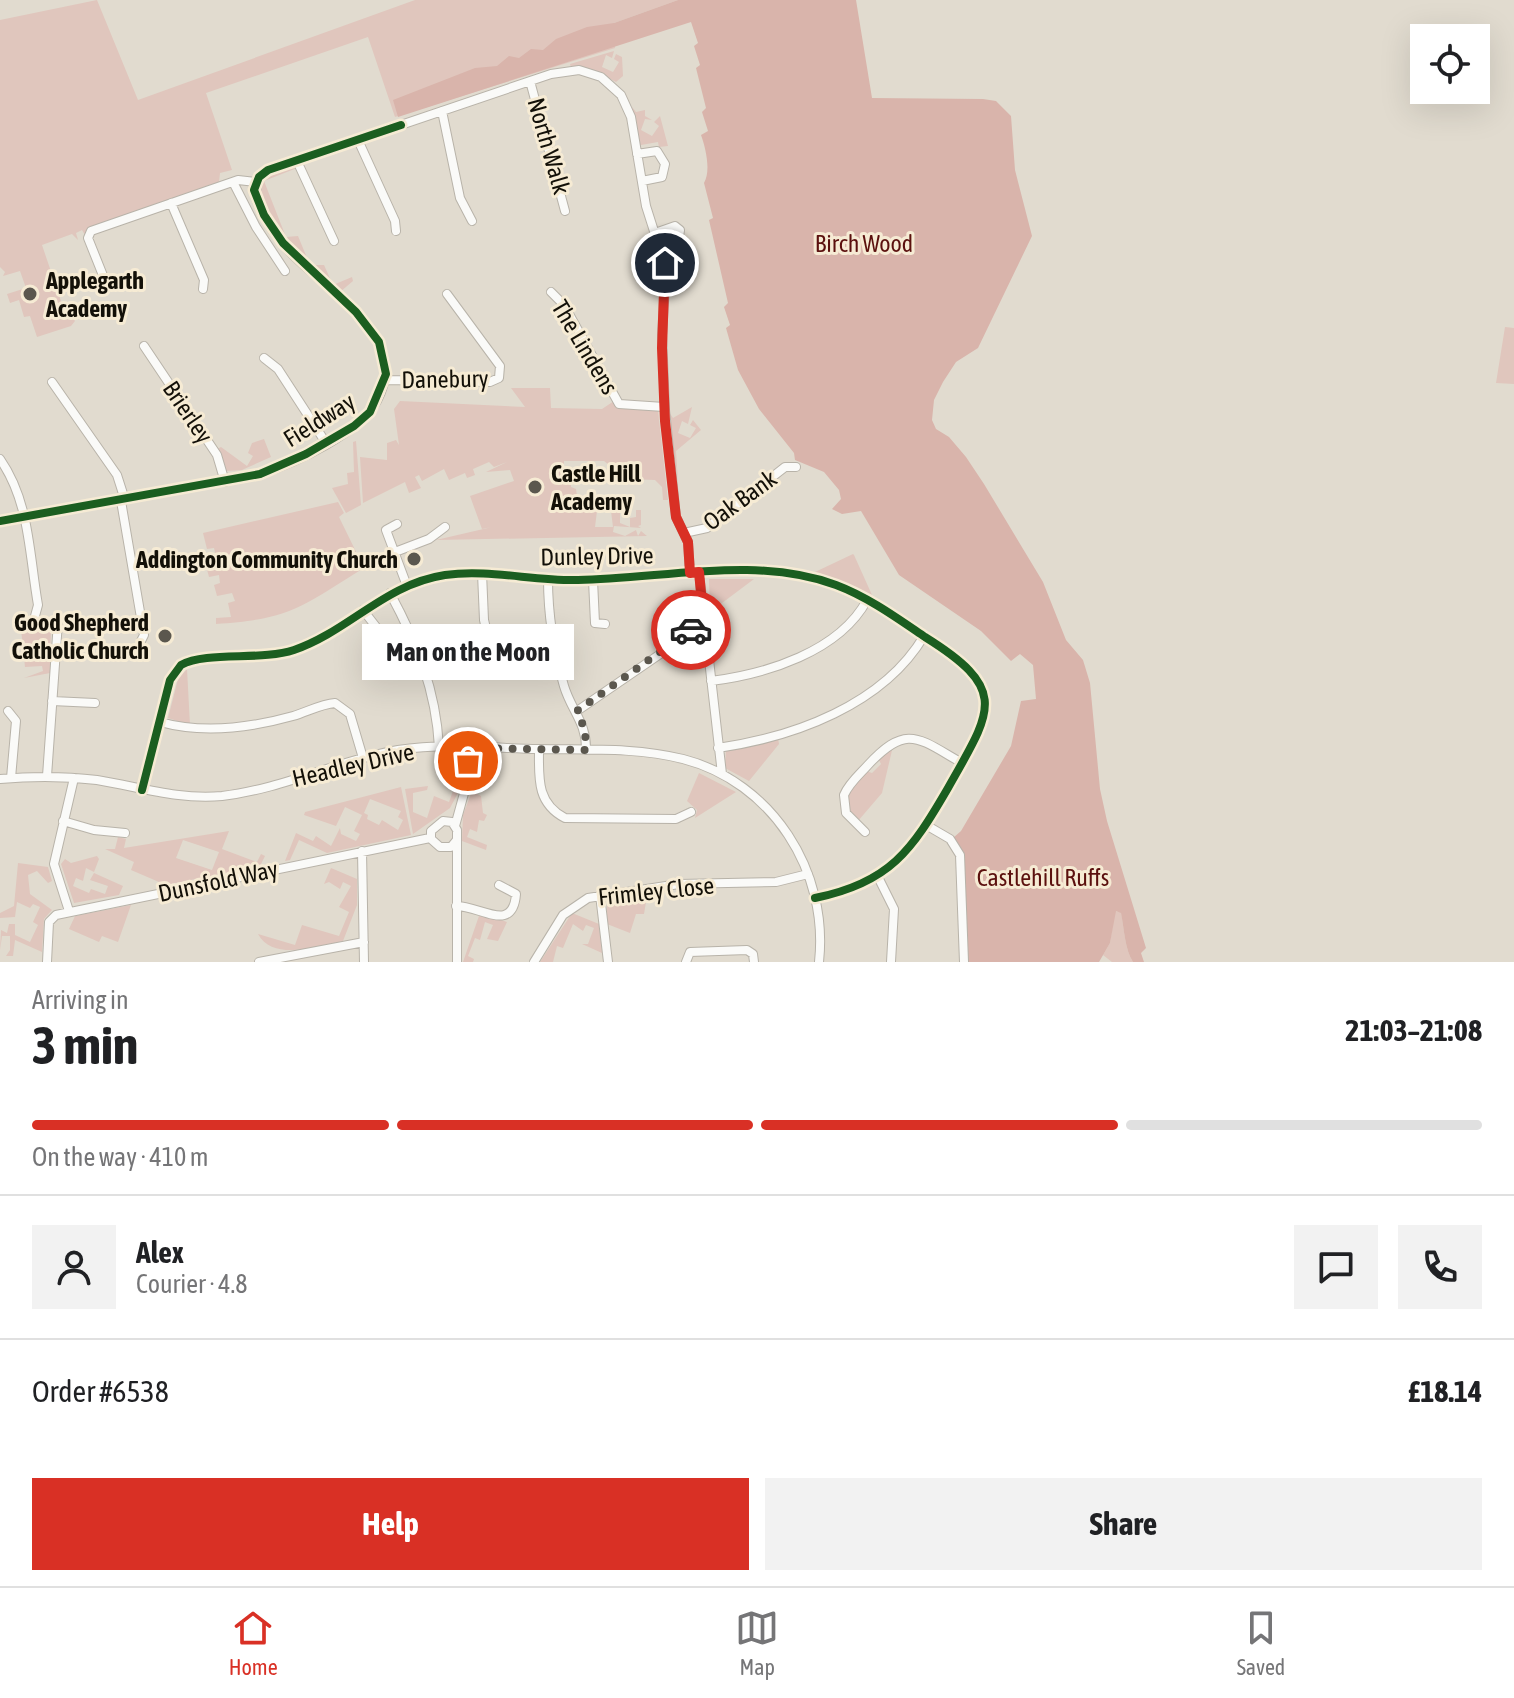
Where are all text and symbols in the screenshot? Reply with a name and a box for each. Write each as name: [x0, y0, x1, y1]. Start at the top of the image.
map controls: [1410, 24, 1490, 104]
button: locate: [1410, 24, 1490, 104]
street label: North Walk: [522, 95, 576, 198]
pin: [631, 229, 699, 297]
park label: Birch Wood: [815, 230, 913, 257]
icon: home: [643, 241, 687, 285]
place label: Applegarth Academy: [45, 267, 144, 322]
marker: Applegarth Academy: [21, 285, 39, 303]
street label: The Lindens: [546, 295, 624, 399]
street label: Danebury: [401, 365, 489, 393]
street label: Brierley: [158, 376, 218, 448]
street label: Fieldway: [278, 388, 360, 452]
place label: Castle Hill Academy: [550, 460, 641, 515]
street label: Oak Bank: [698, 464, 782, 536]
marker: Castle Hill Academy: [526, 478, 544, 496]
street label: Dunley Drive: [540, 542, 654, 570]
place label: Addington Community Church: [135, 546, 398, 573]
marker: Addington Community Church: [405, 550, 423, 568]
courier: [651, 590, 731, 670]
icon: car: [669, 608, 713, 652]
place label: Good Shepherd Catholic Church: [12, 609, 149, 664]
callout: Man on the Moon: [362, 625, 574, 681]
marker: Good Shepherd Catholic Church: [156, 627, 174, 645]
text: Man on the Moon: [386, 637, 550, 667]
pin: [434, 727, 502, 795]
street label: Headley Drive: [290, 738, 416, 792]
icon: bag: [446, 739, 490, 783]
street label: Dunsfold Way: [156, 855, 280, 907]
park label: Castlehill Ruffs: [977, 864, 1109, 891]
street label: Frimley Close: [597, 871, 715, 911]
text: Arriving in: [32, 985, 129, 1015]
text: 21:03–21:08: [1345, 1013, 1482, 1047]
text: 3 min: [32, 1015, 138, 1075]
text: On the way · 410 m: [32, 1142, 209, 1172]
button: person: [32, 1225, 116, 1309]
button: chat: [1294, 1225, 1378, 1309]
button: phone: [1398, 1225, 1482, 1309]
text: Alex: [136, 1235, 184, 1269]
text: Courier · 4.8: [136, 1269, 247, 1299]
text: Order #6538: [32, 1374, 169, 1408]
text: £18.14: [1408, 1374, 1482, 1408]
button: Help: [32, 1478, 749, 1570]
button: Share: [765, 1478, 1482, 1570]
tab: Home: [229, 1606, 278, 1680]
tab: Map: [735, 1606, 779, 1680]
tab: Saved: [1237, 1606, 1285, 1680]

